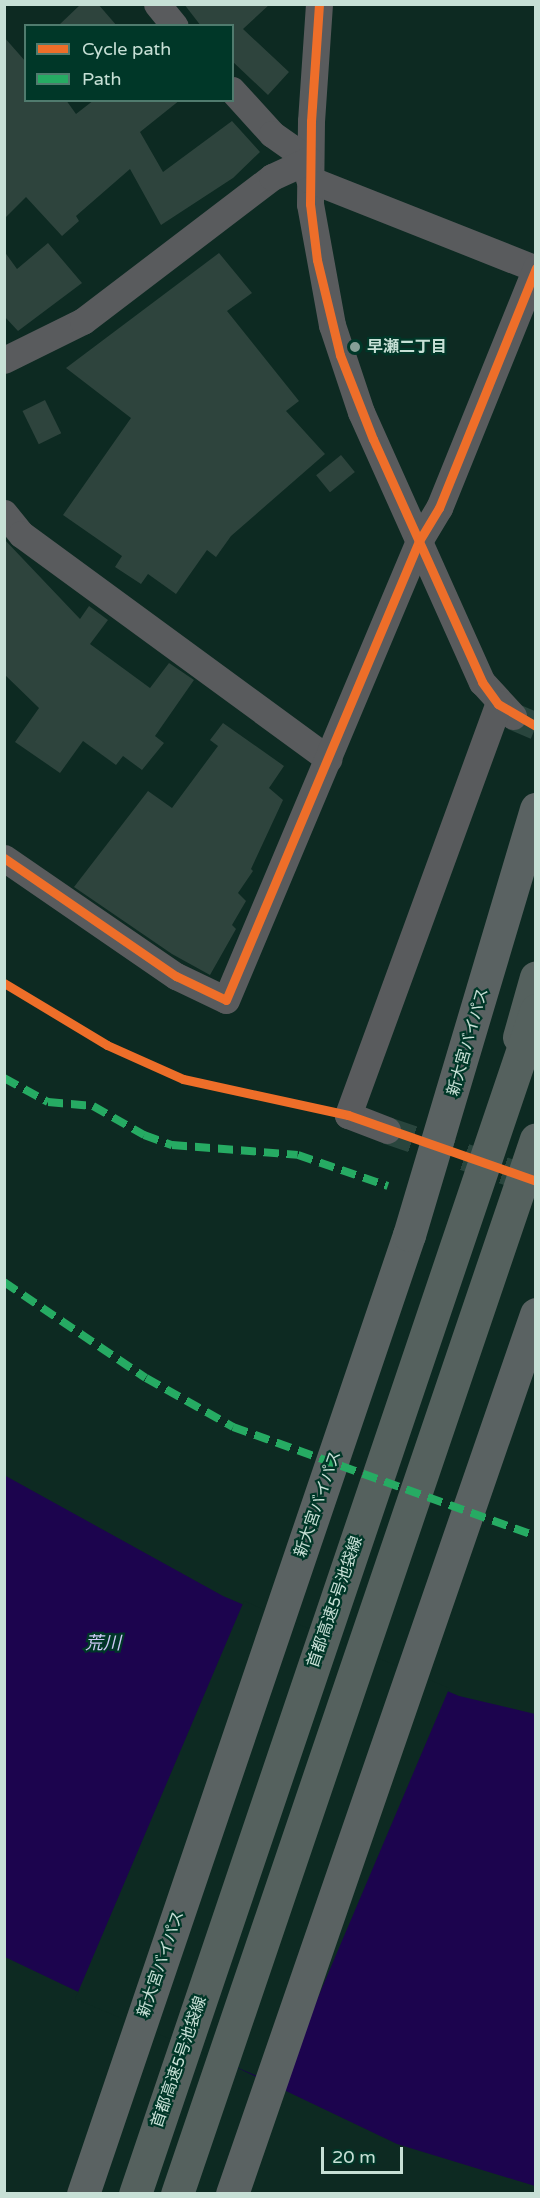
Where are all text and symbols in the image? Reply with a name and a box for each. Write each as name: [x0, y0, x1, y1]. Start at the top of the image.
legend: [24, 24, 234, 102]
text: Cycle path: [82, 38, 171, 60]
text: Path: [82, 68, 121, 90]
place label: 早瀬二丁目: [367, 337, 447, 357]
marker: 早瀬二丁目: [348, 340, 362, 354]
street label: 新大宮バイパス: [443, 986, 493, 1098]
street label: 新大宮バイパス: [291, 1448, 345, 1560]
street label: 首都高速5号池袋線: [303, 1534, 367, 1670]
water label: 荒川: [85, 1632, 121, 1654]
street label: 新大宮バイパス: [134, 1908, 188, 2020]
street label: 首都高速5号池袋線: [147, 1994, 211, 2130]
scale bar: [324, 2135, 406, 2173]
text: 20 m: [332, 2146, 376, 2168]

